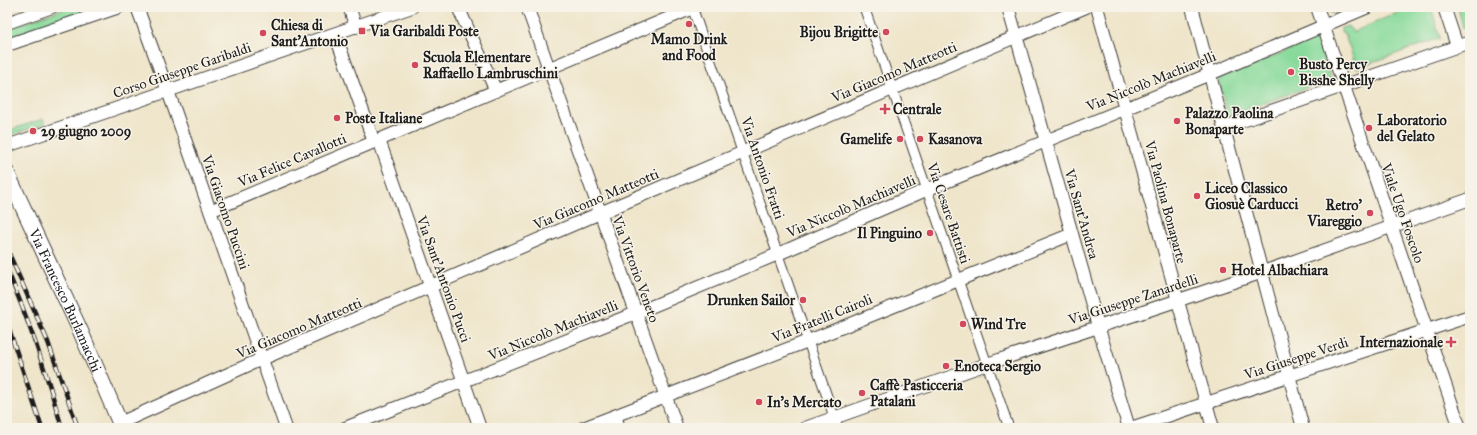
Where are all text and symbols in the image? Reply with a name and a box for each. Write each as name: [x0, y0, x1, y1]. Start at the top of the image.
place label: Chiesa di Sant'Antonio: [271, 17, 348, 50]
marker: Mamo Drink and Food: [684, 19, 694, 29]
place label: Via Garibaldi Poste: [369, 23, 479, 40]
place label: Bijou Brigitte: [800, 24, 878, 42]
marker: Via Garibaldi Poste: [357, 26, 367, 36]
marker: Bijou Brigitte: [881, 27, 891, 37]
marker: Chiesa di Sant'Antonio: [258, 28, 268, 38]
place label: Mamo Drink and Food: [651, 31, 728, 64]
street label: Via Giacomo Matteotti: [828, 38, 960, 107]
street label: Corso Giuseppe Garibaldi: [111, 39, 254, 102]
street label: Via Niccolò Machiavelli: [1083, 48, 1219, 116]
place label: Scuola Elementare Raffaello Lambruschini: [423, 49, 558, 82]
place label: Busto Percy Bisshe Shelly: [1299, 56, 1376, 90]
marker: Scuola Elementare Raffaello Lambruschini: [410, 60, 420, 70]
marker: Busto Percy Bisshe Shelly: [1286, 67, 1296, 77]
place label: Centrale: [893, 101, 942, 118]
marker: Centrale: [880, 104, 890, 114]
place label: Palazzo Paolina Bonaparte: [1185, 105, 1274, 139]
place label: Poste Italiane: [345, 110, 422, 127]
place label: Laboratorio del Gelato: [1377, 112, 1447, 145]
marker: Poste Italiane: [332, 113, 342, 123]
street label: Via Antonio Fratti: [737, 114, 788, 222]
marker: Palazzo Paolina Bonaparte: [1172, 116, 1182, 126]
place label: 29 giugno 2009: [41, 123, 131, 141]
marker: Laboratorio del Gelato: [1364, 123, 1374, 133]
marker: 29 giugno 2009: [28, 126, 38, 136]
street label: Via Felice Cavallotti: [235, 130, 349, 191]
place label: Gamelife: [840, 131, 892, 148]
place label: Kasanova: [928, 131, 983, 148]
marker: Gamelife: [895, 134, 905, 144]
marker: Kasanova: [915, 134, 925, 144]
street label: Via Paolina Bonaparte: [1141, 138, 1190, 265]
street label: Via Giacomo Puccini: [198, 152, 253, 272]
street label: Via Cesare Battisti: [923, 159, 974, 266]
street label: Viale Ugo Foscolo: [1377, 160, 1428, 265]
street label: Via Giacomo Matteotti: [530, 165, 662, 234]
street label: Via Sant'Andrea: [1060, 166, 1102, 261]
street label: Via Niccolò Machiavelli: [783, 172, 918, 242]
place label: Liceo Classico Giosuè Carducci: [1205, 180, 1299, 213]
marker: Liceo Classico Giosuè Carducci: [1192, 191, 1202, 201]
place label: Retro' Viareggio: [1307, 197, 1363, 231]
marker: Retro' Viareggio: [1365, 208, 1375, 218]
street label: Via Sant'Antonio Pucci: [412, 213, 474, 345]
street label: Via Vittorio Veneto: [608, 213, 663, 325]
street label: Via Francesco Burlamacchi: [25, 225, 105, 375]
place label: Il Pinguino: [857, 225, 922, 243]
marker: Il Pinguino: [925, 228, 935, 238]
place label: Hotel Albachiara: [1231, 262, 1329, 279]
marker: Hotel Albachiara: [1218, 265, 1228, 275]
street label: Via Giuseppe Zanardelli: [1065, 270, 1200, 329]
street label: Via Fratelli Cairoli: [769, 290, 875, 347]
place label: Drunken Sailor: [707, 292, 796, 309]
street label: Via Giacomo Matteotti: [233, 294, 365, 363]
marker: Drunken Sailor: [798, 295, 808, 305]
street label: Via Niccolò Machiavelli: [485, 297, 621, 365]
place label: Wind Tre: [971, 316, 1026, 333]
marker: Wind Tre: [958, 319, 968, 329]
street label: Via Giuseppe Verdi: [1241, 334, 1350, 384]
place label: Internazionale: [1359, 334, 1443, 351]
marker: Internazionale: [1446, 337, 1456, 347]
place label: Enoteca Sergio: [954, 358, 1041, 376]
marker: Enoteca Sergio: [941, 361, 951, 371]
place label: Caffè Pasticceria Patalani: [870, 377, 964, 410]
marker: Caffè Pasticceria Patalani: [857, 388, 867, 398]
place label: In's Mercato: [767, 394, 841, 411]
marker: In's Mercato: [754, 397, 764, 407]

